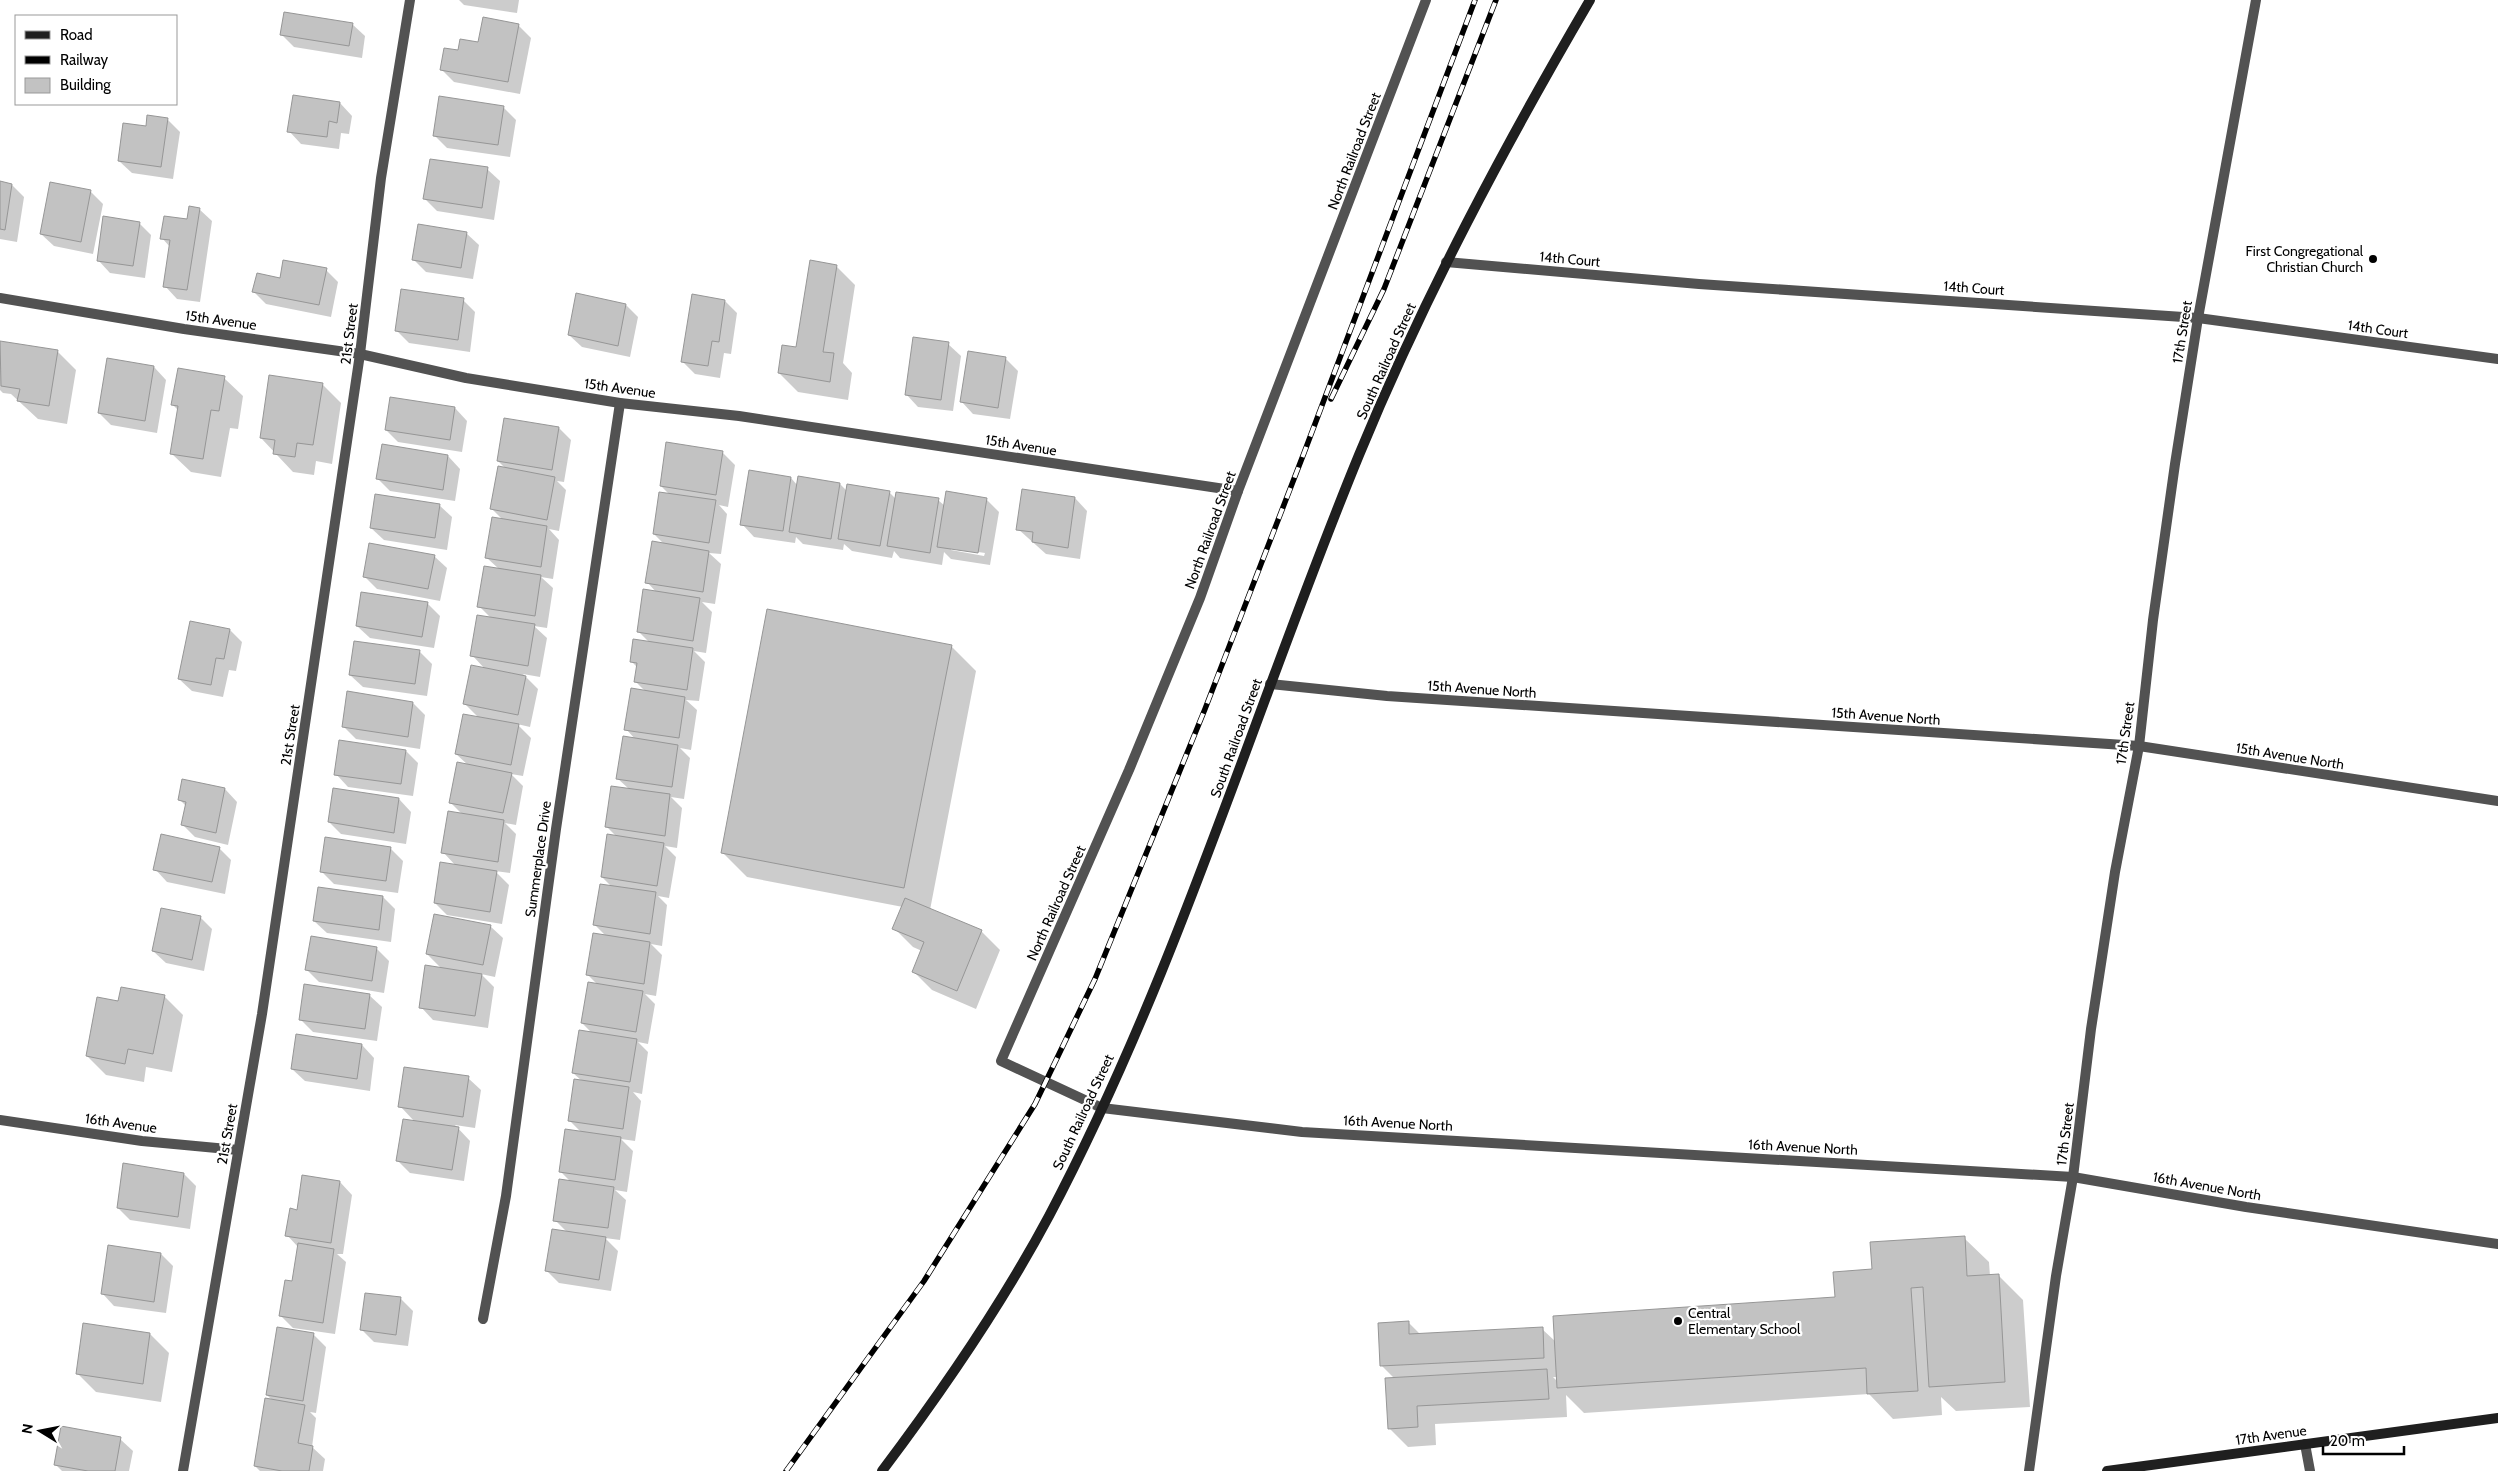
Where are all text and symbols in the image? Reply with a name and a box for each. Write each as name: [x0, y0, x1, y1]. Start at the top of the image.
legend: [15, 15, 178, 105]
text: Road: [60, 26, 93, 44]
text: Railway: [60, 51, 109, 69]
text: Building: [60, 76, 111, 94]
street label: North Railroad Street: [1323, 90, 1385, 212]
place label: First Congregational Christian Church: [2246, 242, 2364, 276]
street label: 14th Court: [1539, 247, 1601, 271]
marker: First Congregational Christian Church: [2367, 253, 2379, 265]
street label: 14th Court: [1943, 277, 2005, 299]
street label: 17th Street: [2168, 299, 2196, 365]
street label: South Railroad Street: [1352, 300, 1420, 422]
street label: 21st Street: [336, 302, 362, 366]
street label: 15th Avenue: [184, 306, 258, 334]
street label: 14th Court: [2347, 316, 2410, 342]
street label: 15th Avenue: [583, 374, 657, 402]
street label: 15th Avenue: [984, 430, 1058, 460]
street label: North Railroad Street: [1180, 468, 1240, 591]
street label: South Railroad Street: [1206, 676, 1266, 800]
street label: 15th Avenue North: [1427, 676, 1537, 702]
street label: 17th Street: [2112, 700, 2138, 765]
street label: 21st Street: [276, 703, 304, 767]
street label: 15th Avenue North: [1831, 703, 1941, 729]
street label: 15th Avenue North: [2235, 739, 2345, 773]
street label: Summerplace Drive: [521, 800, 555, 918]
street label: North Railroad Street: [1023, 842, 1090, 963]
street label: South Railroad Street: [1048, 1051, 1118, 1173]
street label: 17th Street: [2052, 1101, 2078, 1166]
street label: 21st Street: [213, 1102, 241, 1166]
street label: 16th Avenue: [84, 1109, 158, 1137]
street label: 16th Avenue North: [1343, 1111, 1453, 1135]
street label: 16th Avenue North: [1748, 1135, 1858, 1159]
street label: 16th Avenue North: [2151, 1168, 2263, 1204]
place label: Central Elementary School: [1688, 1304, 1801, 1338]
marker: Central Elementary School: [1672, 1315, 1684, 1327]
north arrow: [15, 1406, 65, 1456]
street label: 17th Avenue: [2234, 1421, 2308, 1449]
text: N: [17, 1422, 37, 1435]
scale bar: [2323, 1424, 2404, 1456]
text: 20 m: [2330, 1432, 2365, 1450]

